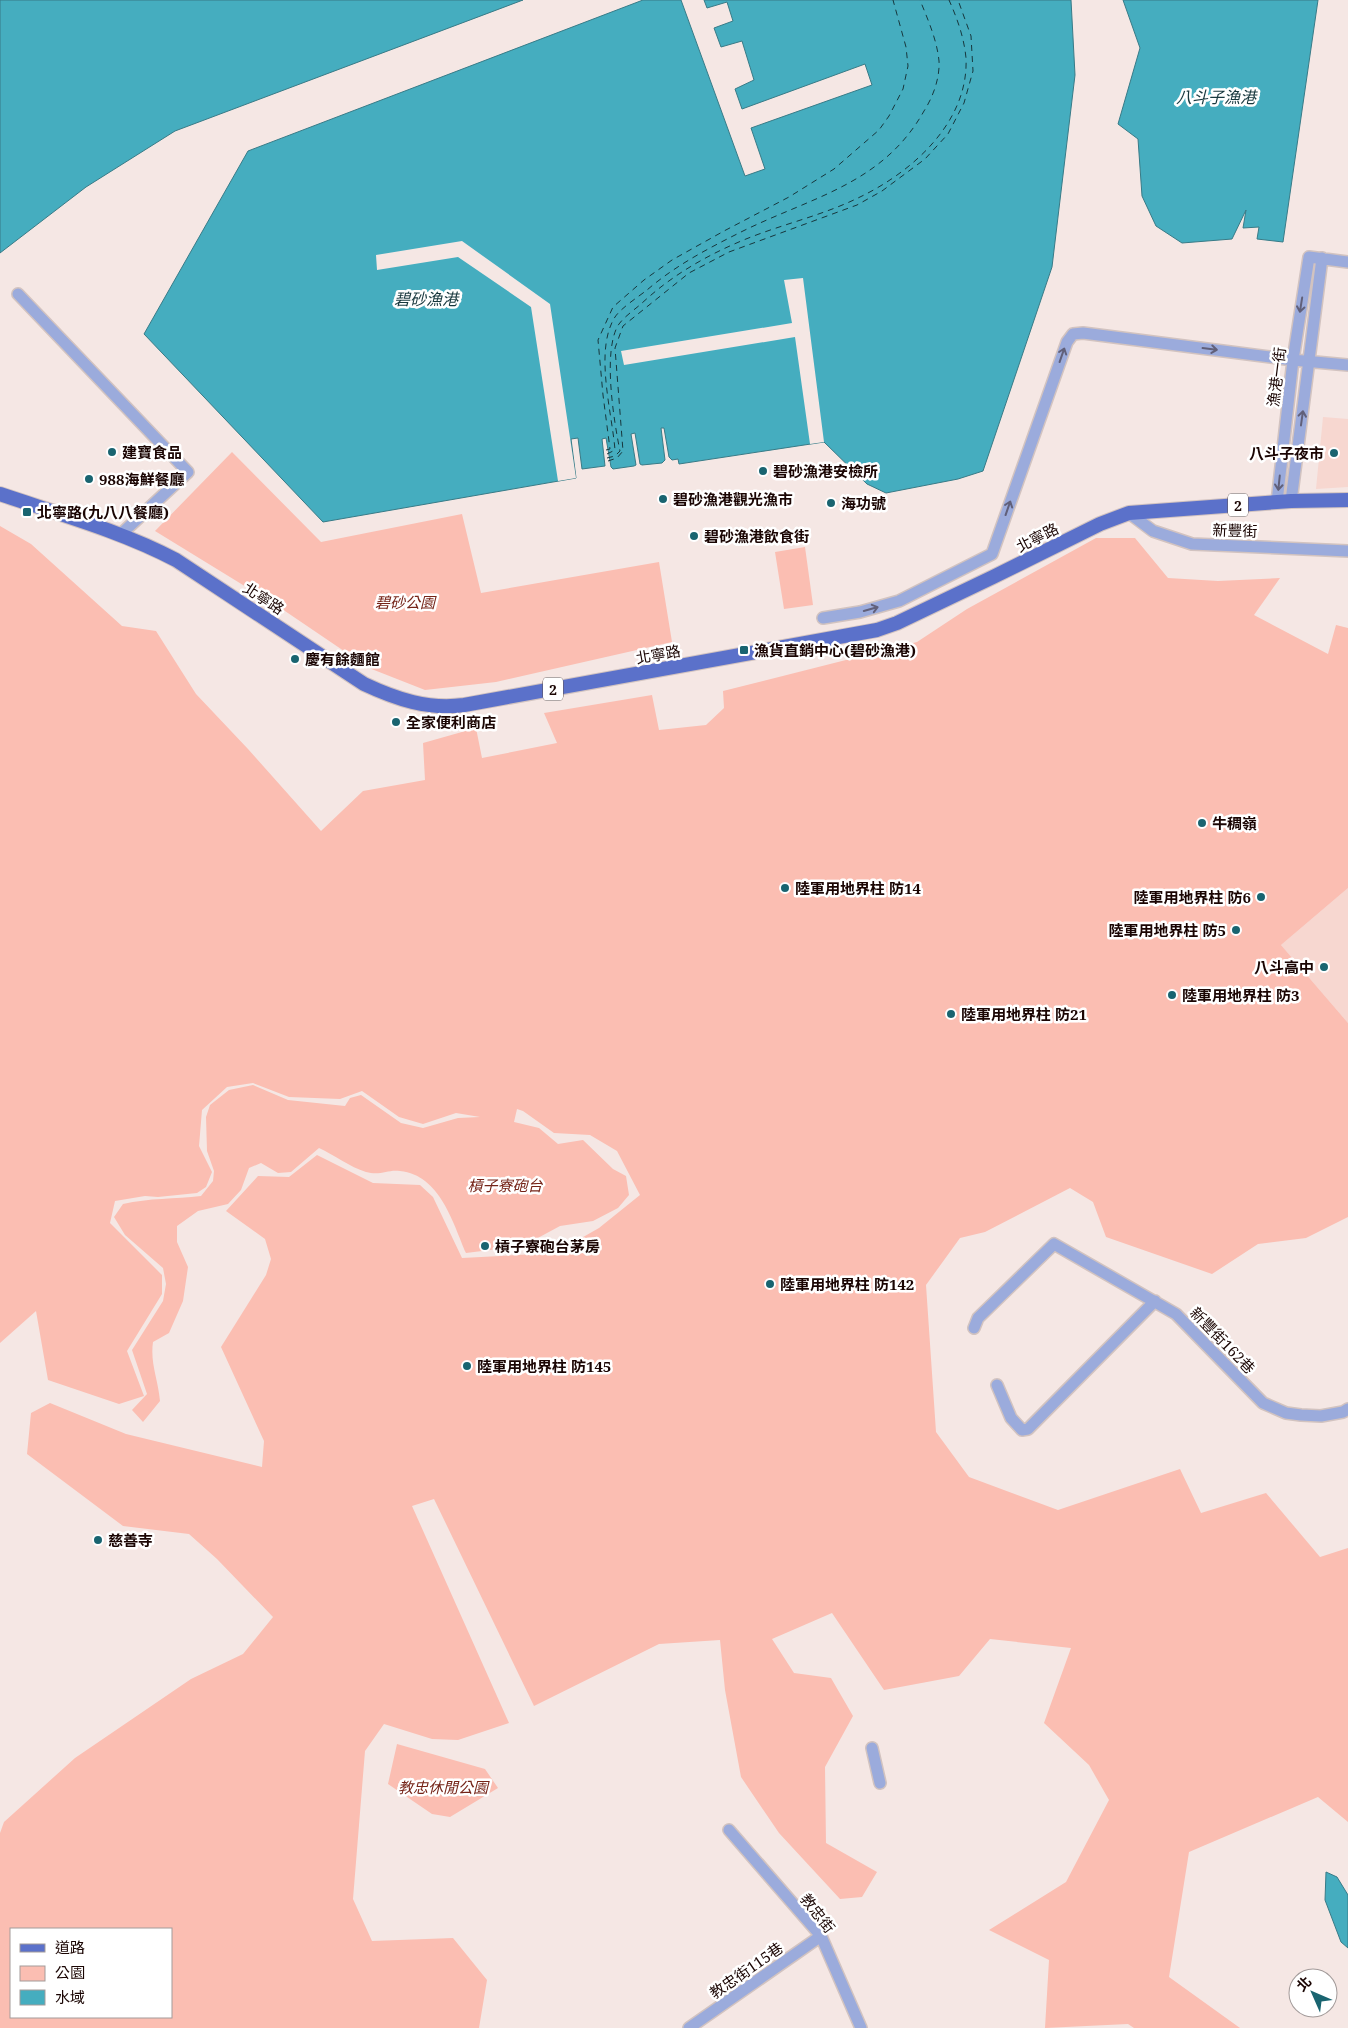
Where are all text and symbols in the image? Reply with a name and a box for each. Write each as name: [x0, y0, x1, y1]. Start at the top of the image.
water label: 八斗子漁港: [1176, 86, 1258, 108]
water label: 碧砂漁港: [394, 288, 460, 310]
one-way arrow: [1296, 297, 1306, 313]
one-way arrow: [1202, 345, 1218, 355]
street label: 漁港一街: [1262, 346, 1290, 408]
one-way arrow: [1058, 348, 1067, 363]
one-way arrow: [1297, 410, 1307, 426]
place label: 建寶食品: [122, 442, 182, 462]
place label: 八斗子夜市: [1249, 443, 1324, 463]
marker: 建寶食品: [106, 446, 118, 458]
marker: 八斗子夜市: [1328, 447, 1340, 459]
place label: 碧砂漁港安檢所: [773, 461, 878, 481]
marker: 碧砂漁港安檢所: [757, 465, 769, 477]
place label: 988海鮮餐廳: [99, 469, 184, 489]
marker: 988海鮮餐廳: [83, 473, 95, 485]
one-way arrow: [1274, 475, 1284, 491]
place label: 碧砂漁港觀光漁市: [673, 489, 793, 509]
marker: 碧砂漁港觀光漁市: [657, 493, 669, 505]
place label: 海功號: [841, 493, 886, 513]
road number: 2: [1228, 494, 1248, 516]
marker: 海功號: [825, 497, 837, 509]
one-way arrow: [1004, 501, 1013, 517]
place label: 北寧路(九八八餐廳): [37, 502, 169, 522]
marker: 北寧路(九八八餐廳): [21, 506, 33, 518]
street label: 北寧路: [1012, 518, 1062, 556]
street label: 新豐街: [1212, 519, 1258, 541]
place label: 碧砂漁港飲食街: [704, 526, 809, 546]
marker: 碧砂漁港飲食街: [688, 530, 700, 542]
street label: 北寧路: [240, 577, 288, 619]
park label: 碧砂公園: [375, 592, 437, 612]
one-way arrow: [862, 604, 878, 614]
street label: 北寧路: [634, 640, 682, 668]
place label: 漁貨直銷中心(碧砂漁港): [754, 640, 916, 660]
marker: 漁貨直銷中心(碧砂漁港): [738, 644, 750, 656]
place label: 慶有餘麵館: [305, 649, 380, 669]
marker: 慶有餘麵館: [289, 653, 301, 665]
road number: 2: [543, 678, 563, 701]
place label: 全家便利商店: [406, 712, 496, 732]
marker: 全家便利商店: [390, 716, 402, 728]
place label: 牛稠嶺: [1212, 813, 1257, 833]
marker: 牛稠嶺: [1196, 817, 1208, 829]
place label: 陸軍用地界柱 防14: [795, 878, 921, 898]
marker: 陸軍用地界柱 防14: [779, 882, 791, 894]
place label: 陸軍用地界柱 防6: [1134, 887, 1251, 907]
marker: 陸軍用地界柱 防6: [1255, 891, 1267, 903]
place label: 陸軍用地界柱 防5: [1109, 920, 1226, 940]
marker: 陸軍用地界柱 防5: [1230, 924, 1242, 936]
place label: 八斗高中: [1254, 957, 1314, 977]
marker: 八斗高中: [1318, 961, 1330, 973]
place label: 陸軍用地界柱 防3: [1182, 985, 1299, 1005]
marker: 陸軍用地界柱 防3: [1166, 989, 1178, 1001]
place label: 陸軍用地界柱 防21: [961, 1004, 1087, 1024]
marker: 陸軍用地界柱 防21: [945, 1008, 957, 1020]
park label: 槓子寮砲台: [467, 1175, 543, 1195]
place label: 槓子寮砲台茅房: [495, 1236, 600, 1256]
marker: 槓子寮砲台茅房: [479, 1240, 491, 1252]
place label: 陸軍用地界柱 防142: [780, 1274, 914, 1294]
marker: 陸軍用地界柱 防142: [764, 1278, 776, 1290]
street label: 新豐街162巷: [1186, 1302, 1260, 1378]
place label: 陸軍用地界柱 防145: [477, 1356, 611, 1376]
marker: 陸軍用地界柱 防145: [461, 1360, 473, 1372]
place label: 慈善寺: [108, 1530, 153, 1550]
marker: 慈善寺: [92, 1534, 104, 1546]
park label: 教忠休閒公園: [398, 1777, 490, 1797]
street label: 教忠街: [796, 1889, 840, 1937]
legend: [10, 1928, 172, 2018]
text: 道路: [55, 1937, 85, 1957]
street label: 教忠街115巷: [705, 1937, 787, 2003]
text: 公園: [55, 1962, 85, 1982]
north arrow: [1288, 1968, 1338, 2018]
text: 北: [1292, 1972, 1315, 1995]
text: 水域: [55, 1987, 85, 2007]

